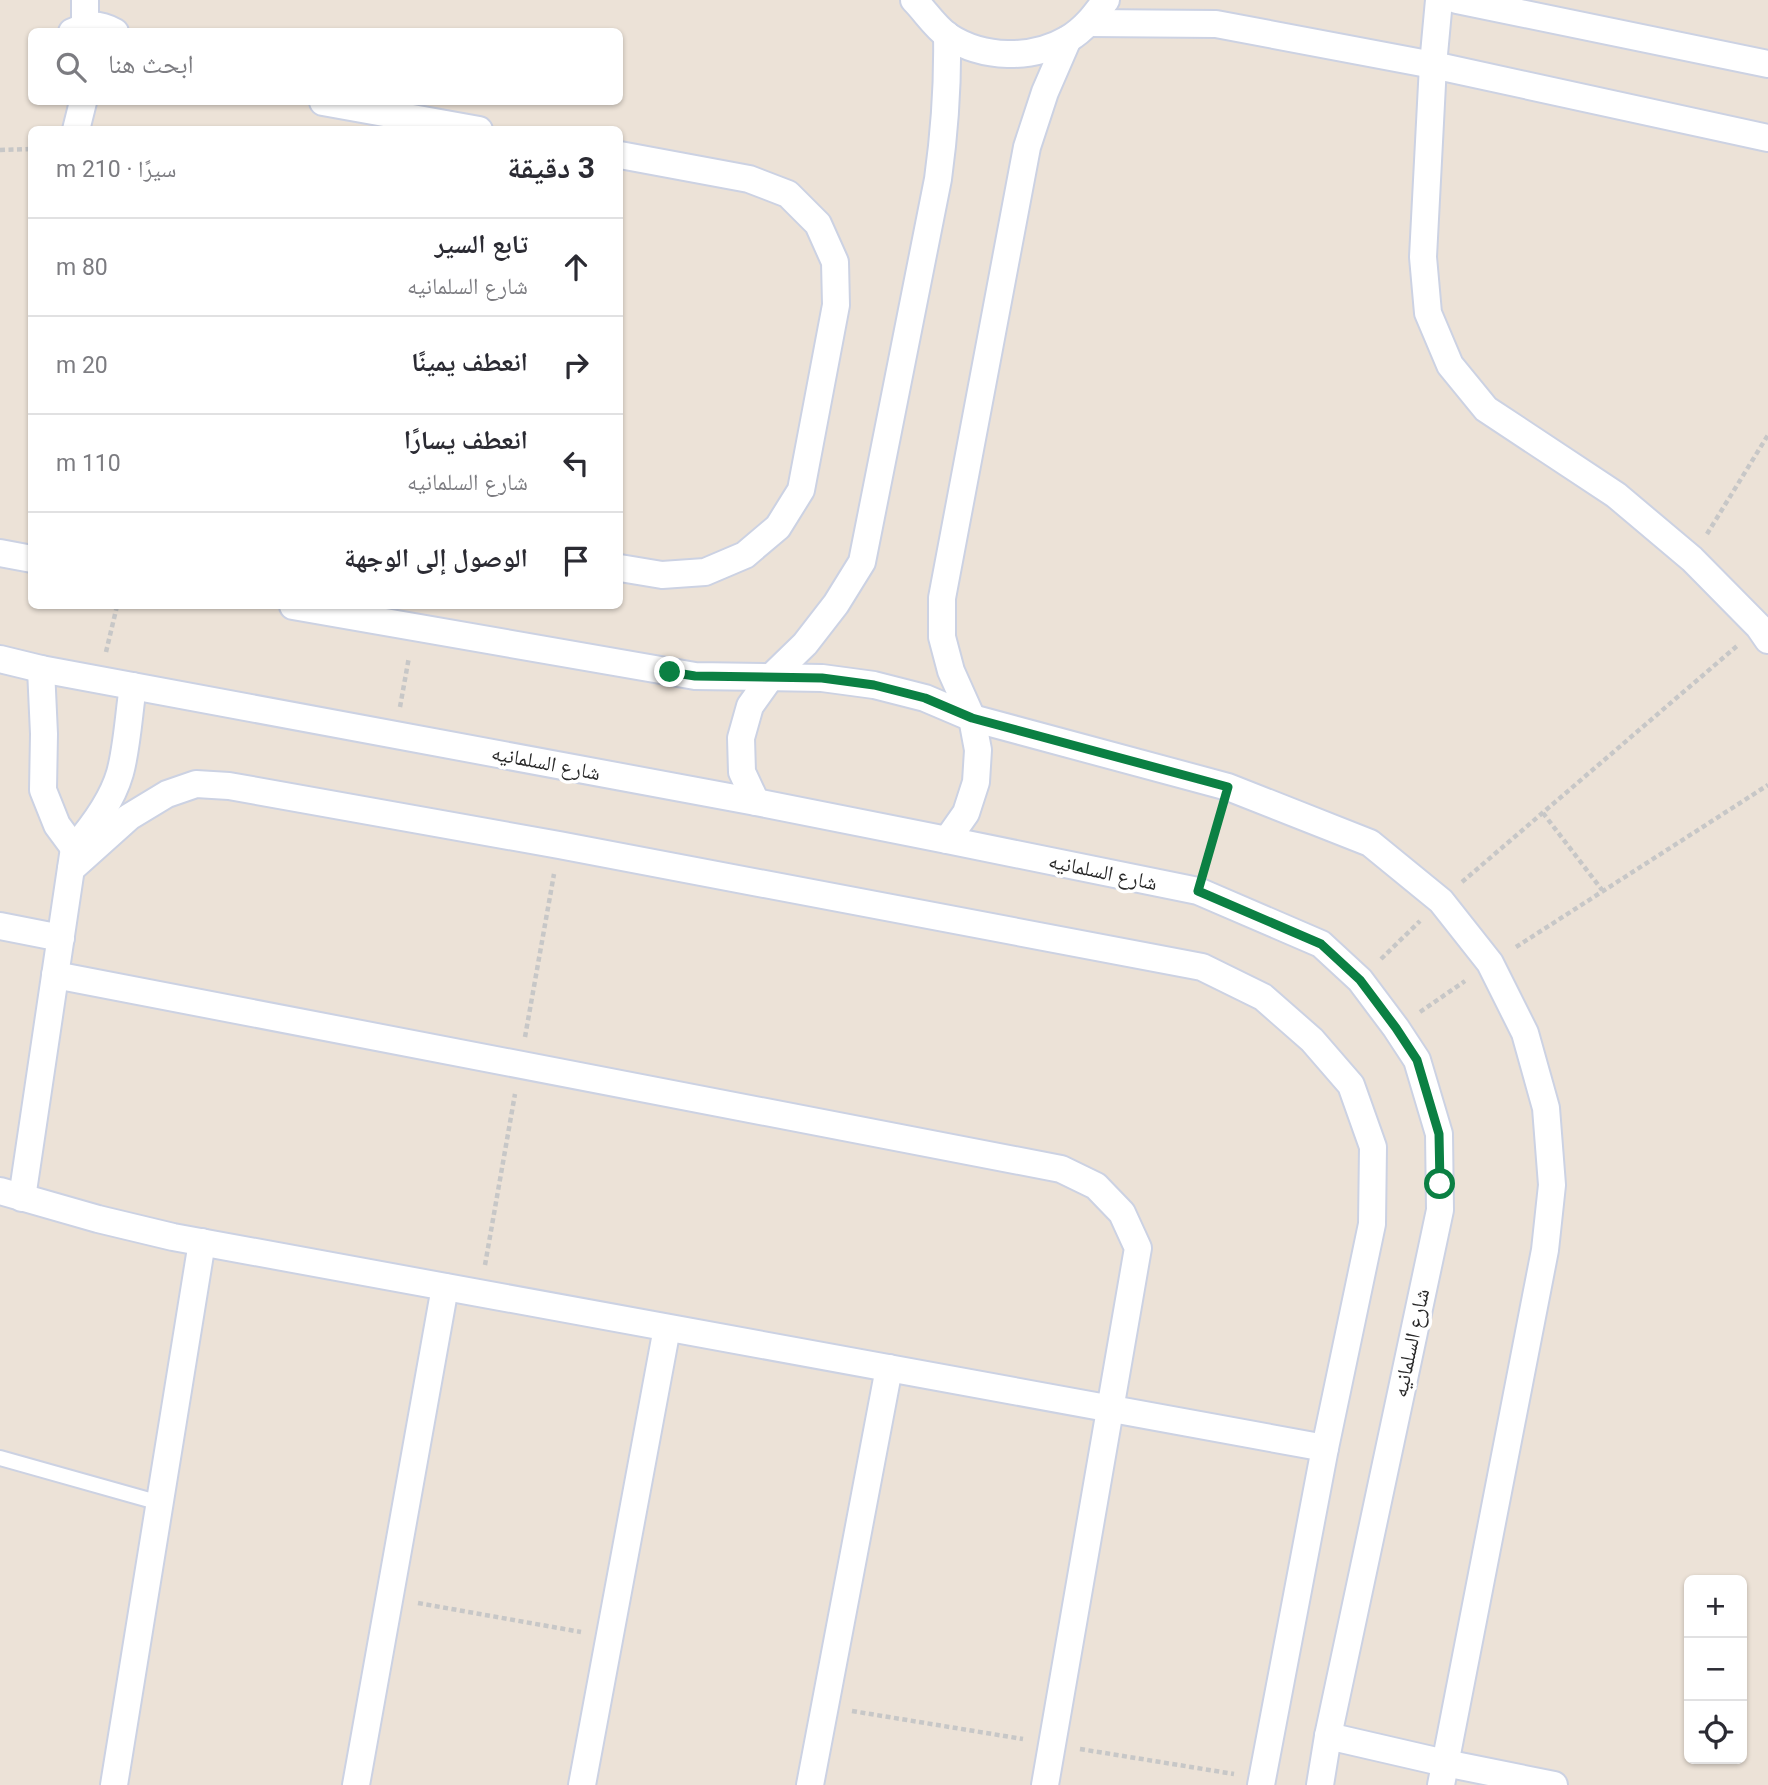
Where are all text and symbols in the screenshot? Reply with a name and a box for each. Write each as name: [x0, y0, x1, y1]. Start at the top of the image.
search box: [28, 28, 623, 105]
icon: search: [52, 48, 90, 86]
text: ابحث هنا: [108, 49, 194, 79]
text: 3 دقيقة: [507, 150, 595, 185]
text: سيرًا · 210 m: [56, 156, 176, 183]
text: تابع السير: [435, 229, 528, 259]
icon: ahead: [557, 248, 595, 286]
text: 80 m: [56, 254, 108, 281]
text: شارع السلمانيه: [407, 273, 528, 300]
icon: right: [557, 346, 595, 384]
text: انعطف يمينًا: [411, 347, 528, 377]
text: 20 m: [56, 352, 108, 379]
text: انعطف يسارًا: [404, 425, 528, 455]
icon: left: [557, 444, 595, 482]
text: 110 m: [56, 450, 121, 477]
text: شارع السلمانيه: [407, 469, 528, 496]
icon: arrive: [557, 542, 595, 580]
text: الوصول إلى الوجهة: [344, 543, 528, 573]
route end: [654, 656, 685, 687]
street label: شارع السلمانيه: [489, 741, 603, 786]
street label: شارع السلمانيه: [1046, 849, 1160, 896]
route start: [1424, 1168, 1455, 1199]
street label: شارع السلمانيه: [1388, 1286, 1435, 1400]
map controls: [1684, 1575, 1747, 1764]
button: +: [1684, 1575, 1747, 1638]
button: −: [1684, 1638, 1747, 1701]
button: locate: [1684, 1701, 1747, 1764]

